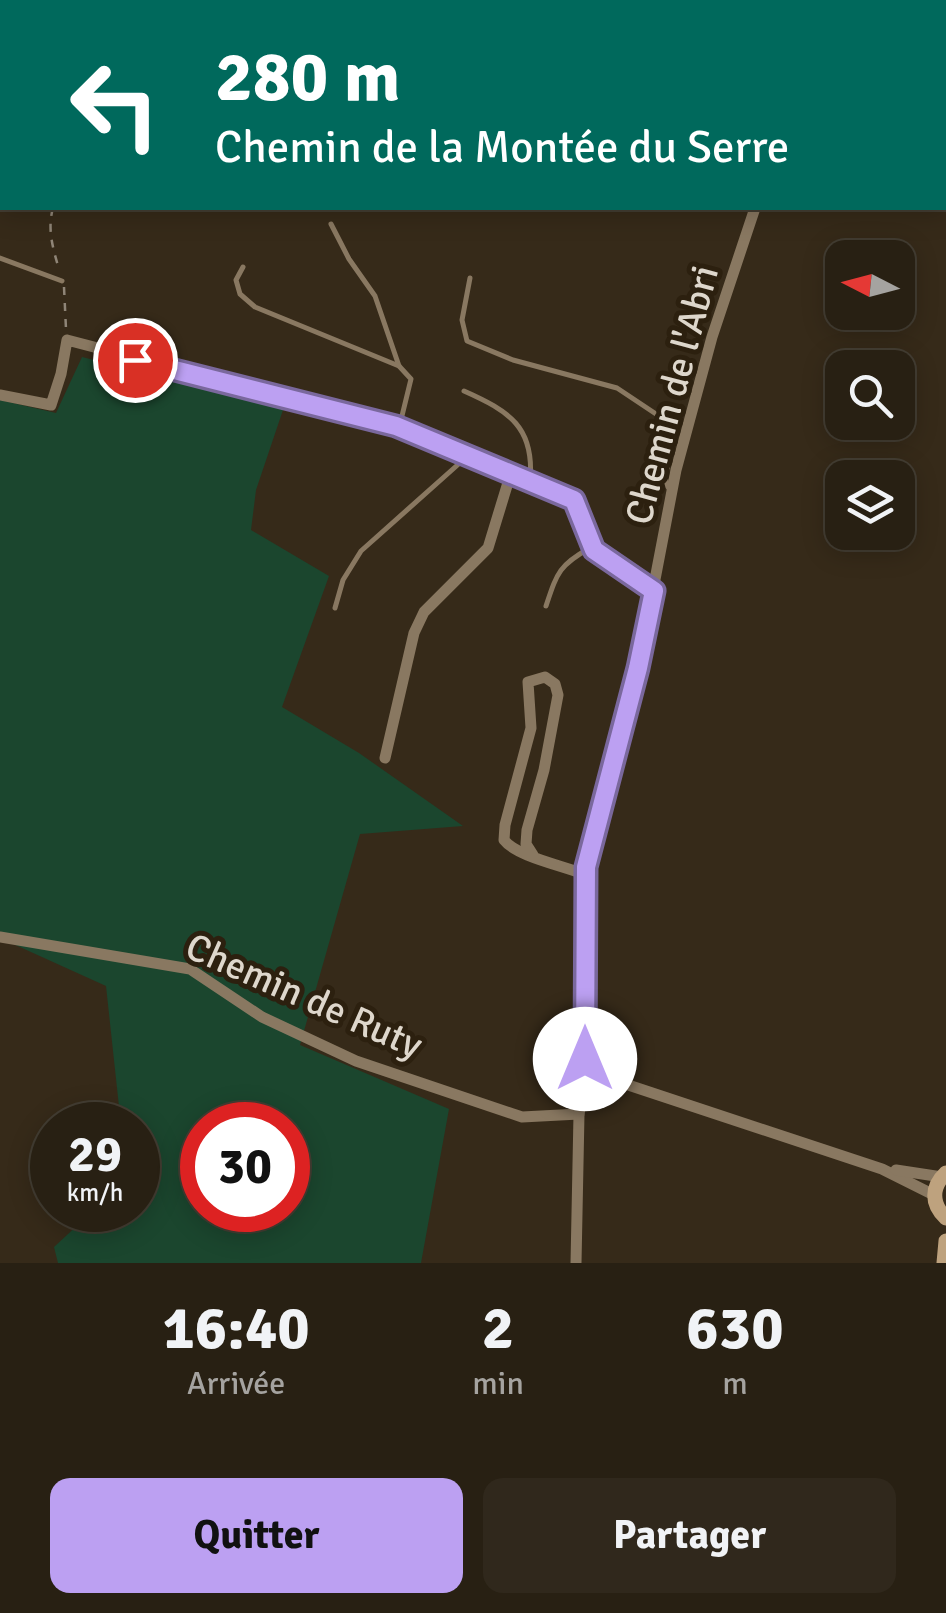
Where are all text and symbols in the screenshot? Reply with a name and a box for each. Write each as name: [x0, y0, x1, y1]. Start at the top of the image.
text: 280 m: [215, 34, 400, 120]
icon: left: [50, 40, 180, 170]
text: Chemin de la Montée du Serre: [215, 120, 789, 175]
north arrow: [825, 240, 915, 330]
map controls: [825, 240, 915, 550]
street label: Chemin de l'Abri: [615, 261, 729, 529]
pin: [93, 318, 178, 403]
icon: arrive: [108, 333, 163, 388]
button: search: [825, 350, 915, 440]
button: layers: [825, 460, 915, 550]
street label: Chemin de Ruty: [178, 923, 430, 1069]
position arrow: [533, 1007, 637, 1111]
speed limit sign: 30: [180, 1102, 310, 1232]
text: 29: [68, 1124, 122, 1186]
text: km/h: [67, 1177, 123, 1208]
text: 16:40: [162, 1292, 310, 1366]
text: 2: [482, 1292, 514, 1366]
text: 630: [686, 1292, 784, 1366]
text: Arrivée: [187, 1364, 285, 1403]
text: min: [472, 1364, 524, 1403]
text: m: [722, 1364, 748, 1403]
button: Quitter: [50, 1478, 463, 1593]
button: Partager: [483, 1478, 896, 1593]

